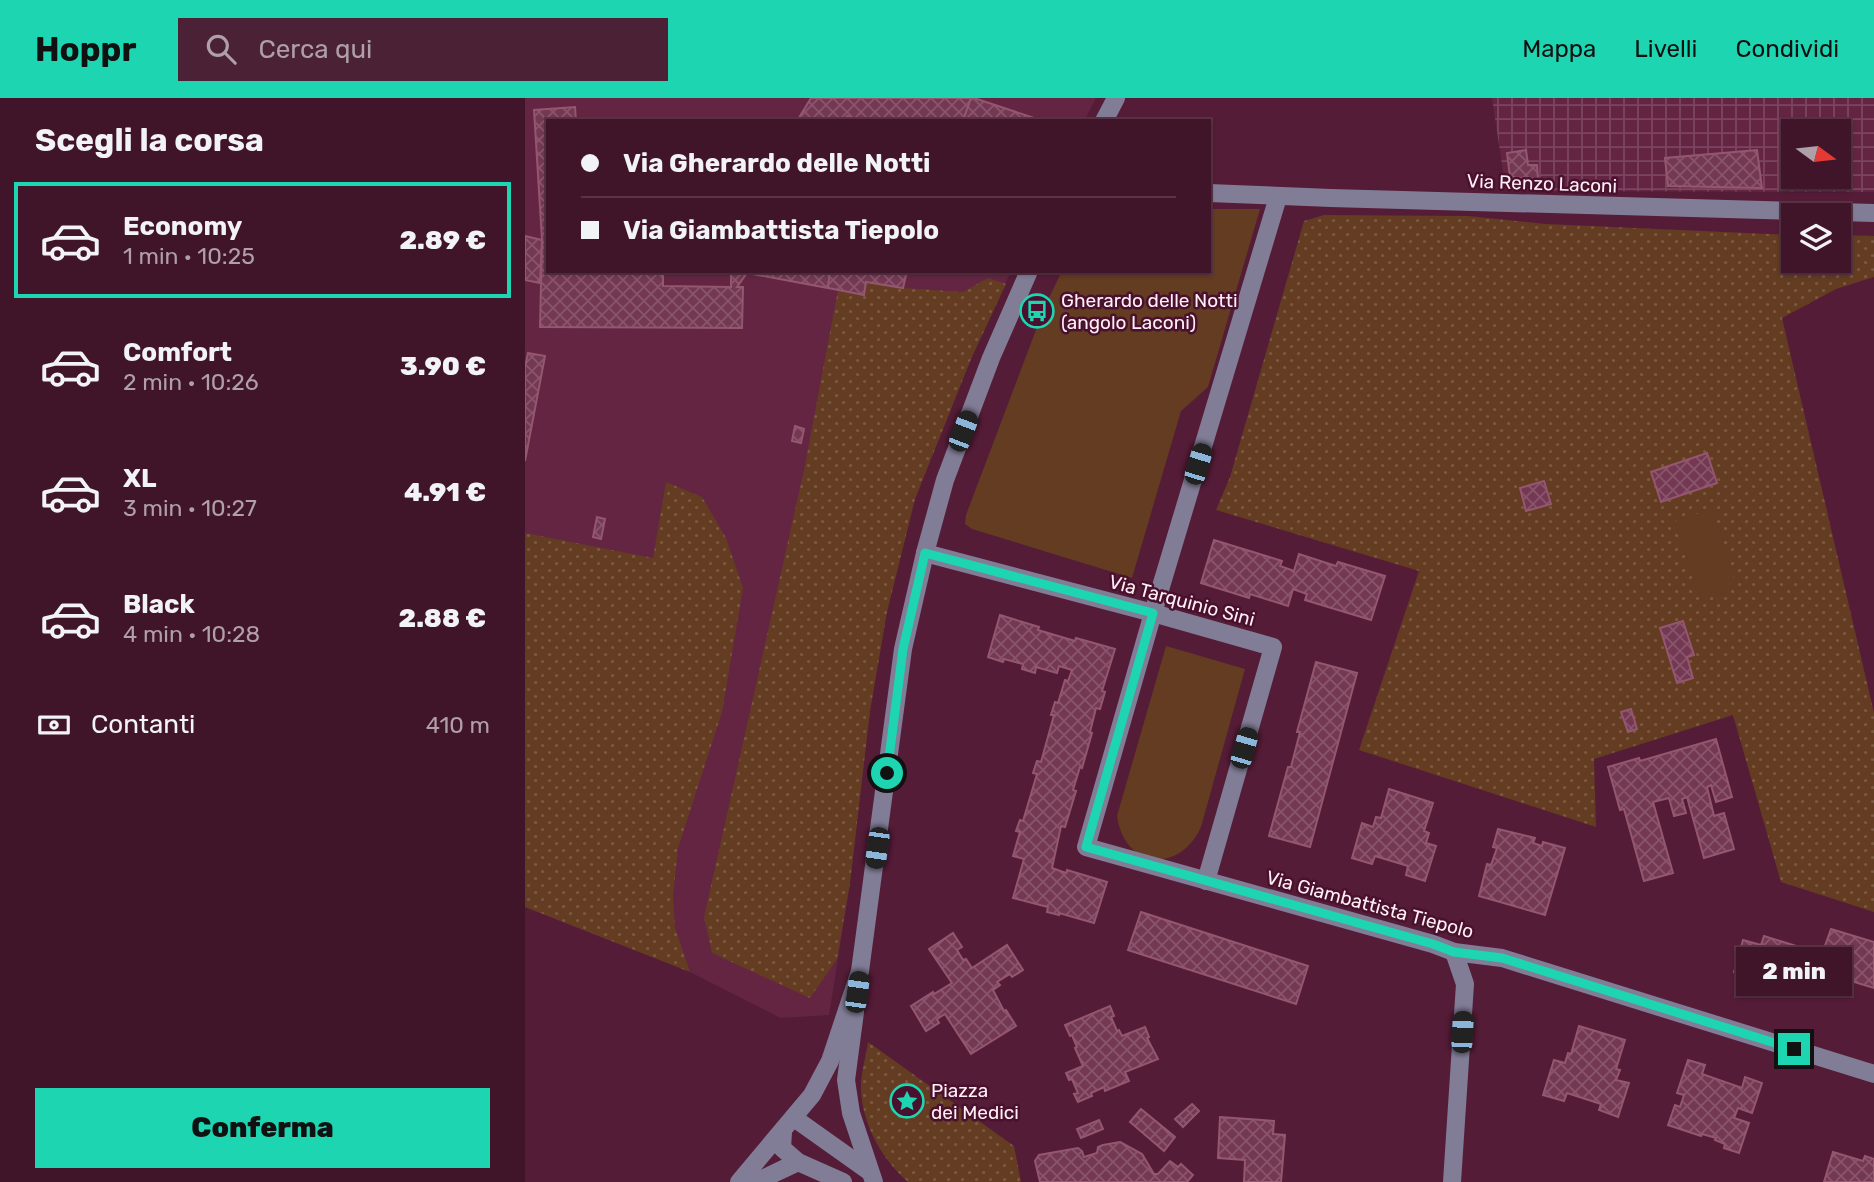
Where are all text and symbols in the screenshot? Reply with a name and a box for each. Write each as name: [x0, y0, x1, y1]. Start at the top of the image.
search box: [178, 18, 668, 81]
text: Hoppr: [35, 30, 136, 69]
icon: search: [202, 30, 240, 68]
text: Cerca qui: [258, 34, 372, 65]
text: Mappa: [1522, 35, 1596, 63]
text: Livelli: [1634, 35, 1697, 63]
text: Condividi: [1735, 35, 1839, 63]
north arrow: [1781, 119, 1851, 189]
map controls: [1781, 119, 1851, 273]
text: Scegli la corsa: [35, 121, 264, 159]
text: Via Gherardo delle Notti: [623, 148, 931, 179]
street label: Via Renzo Laconi: [1466, 169, 1618, 198]
button: layers: [1781, 203, 1851, 273]
icon: car: [39, 209, 102, 272]
text: Economy: [123, 211, 242, 242]
text: Via Giambattista Tiepolo: [623, 215, 939, 246]
text: 2.89 €: [399, 225, 486, 256]
text: 1 min · 10:25: [123, 242, 255, 270]
place label: Gherardo delle Notti (angolo Laconi): [1061, 289, 1238, 334]
bus stop icon: Gherardo delle Notti (angolo Laconi): [1018, 292, 1056, 330]
icon: car: [39, 335, 102, 398]
text: Comfort: [123, 337, 232, 368]
text: 3.90 €: [400, 351, 486, 382]
text: 2 min · 10:26: [123, 368, 259, 396]
car: [946, 408, 981, 454]
car: [1182, 441, 1215, 487]
icon: car: [39, 461, 102, 524]
text: XL: [123, 463, 156, 494]
text: 4.91 €: [404, 477, 486, 508]
text: 3 min · 10:27: [123, 494, 257, 522]
street label: Via Tarquinio Sini: [1106, 570, 1257, 631]
icon: car: [39, 587, 102, 650]
text: Black: [123, 589, 195, 620]
text: 2.88 €: [399, 603, 486, 634]
text: 4 min · 10:28: [123, 620, 260, 648]
icon: cash: [35, 706, 73, 744]
text: Contanti: [91, 709, 195, 740]
text: 410 m: [426, 711, 490, 739]
car: [1229, 725, 1260, 771]
route start: [871, 757, 903, 789]
car: [864, 826, 891, 870]
street label: Via Giambattista Tiepolo: [1264, 866, 1476, 943]
callout: 2 min: [1736, 948, 1852, 996]
text: 2 min: [1762, 957, 1826, 985]
car: [844, 970, 871, 1014]
car: [1451, 1010, 1474, 1054]
route end: [1778, 1033, 1810, 1065]
place label: Piazza dei Medici: [931, 1079, 1019, 1124]
place icon: Piazza dei Medici: [888, 1082, 926, 1120]
button: Conferma: [35, 1088, 490, 1168]

